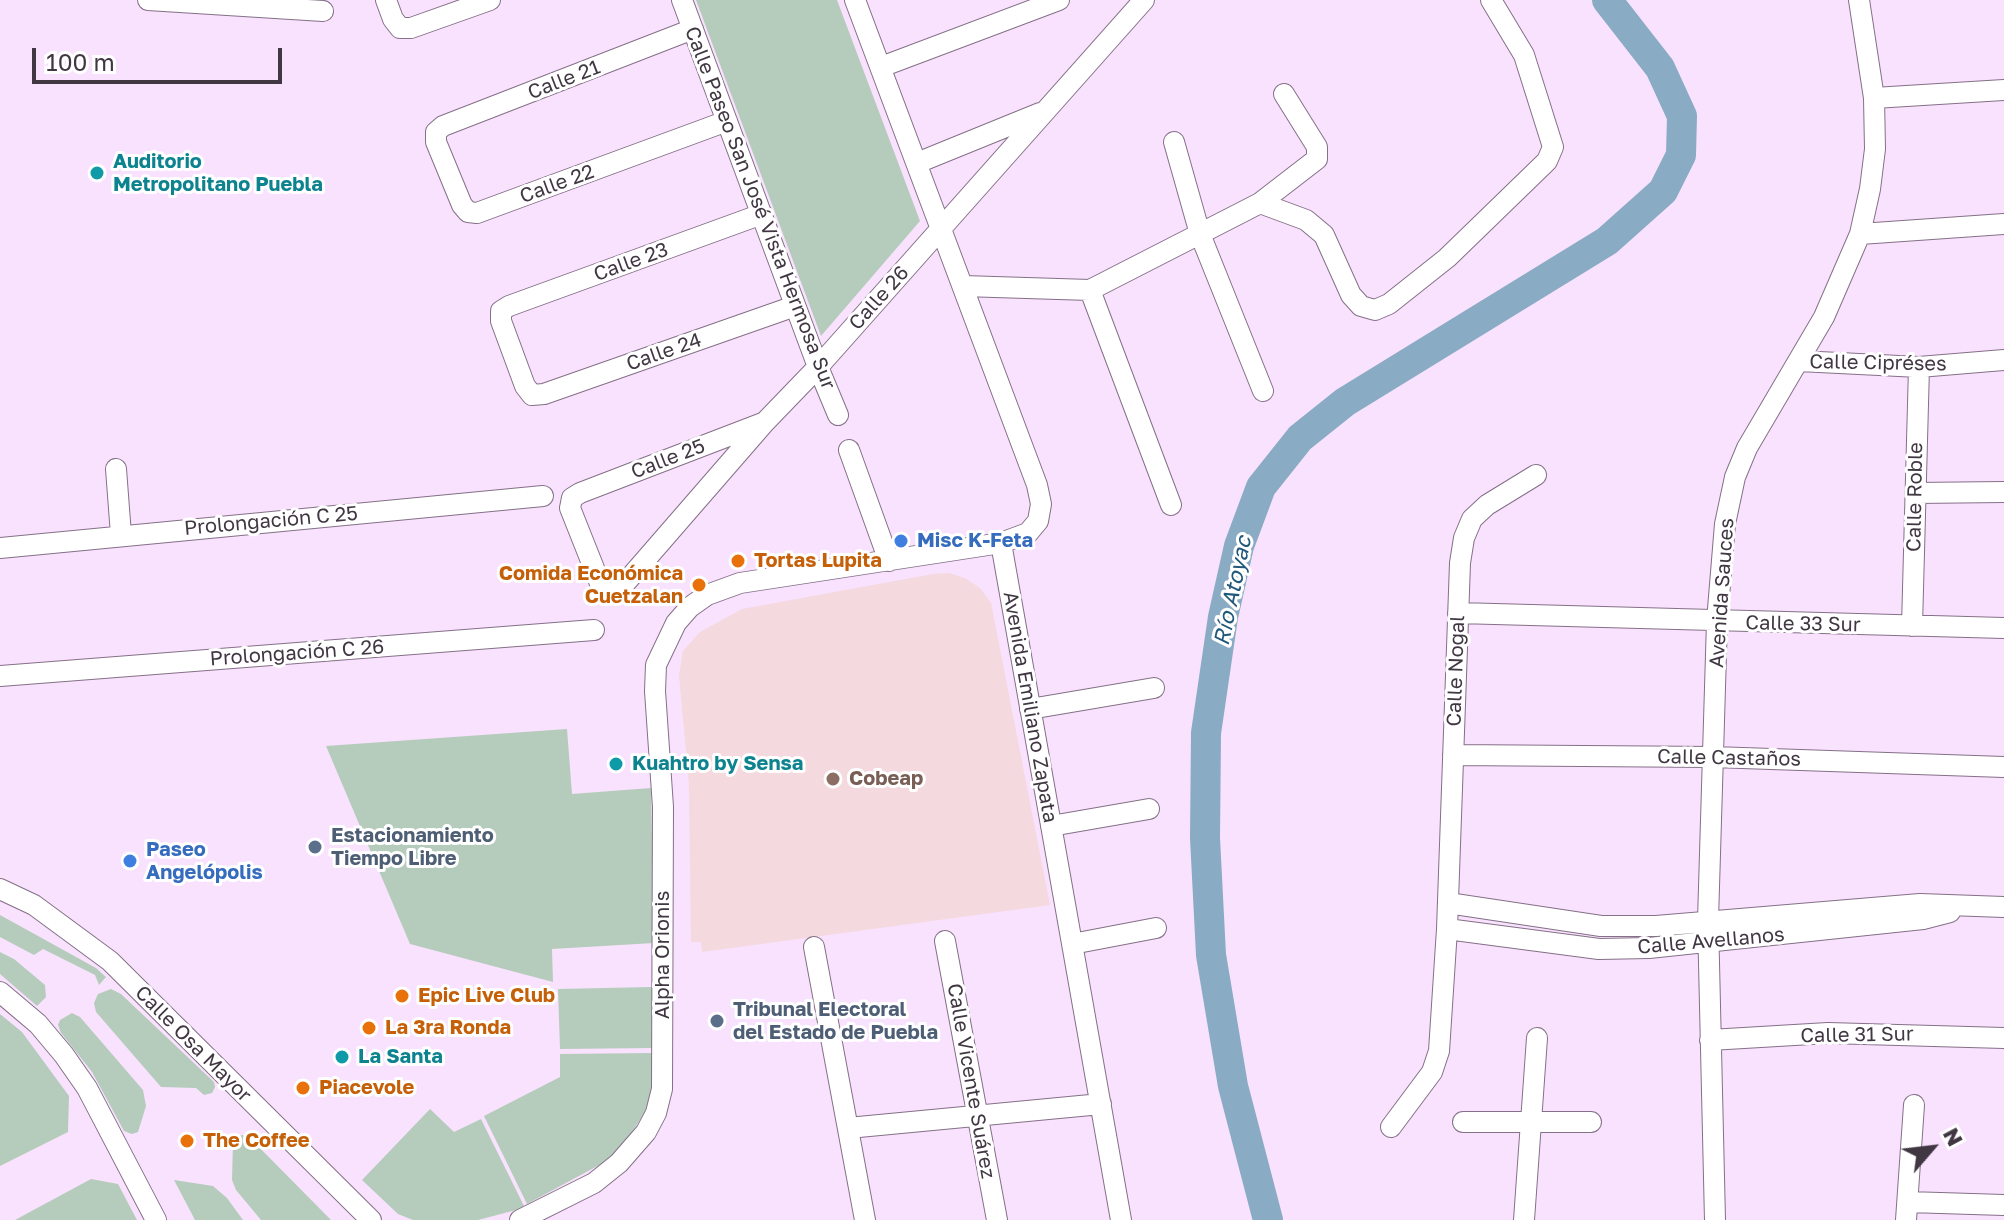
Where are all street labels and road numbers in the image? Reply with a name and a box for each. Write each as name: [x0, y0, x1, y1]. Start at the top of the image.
street label: Calle Paseo San José Vista Hermosa Sur: [679, 23, 841, 393]
street label: Calle 21: [525, 55, 603, 105]
street label: Calle 22: [517, 160, 597, 208]
street label: Calle 23: [591, 237, 671, 287]
street label: Calle 26: [844, 261, 914, 335]
street label: Calle 24: [623, 328, 705, 376]
street label: Calle Cipréses: [1809, 350, 1947, 376]
street label: Calle 25: [628, 434, 708, 484]
street label: Calle Roble: [1902, 442, 1928, 552]
street label: Prolongación C 25: [183, 501, 359, 541]
street label: Avenida Sauces: [1705, 517, 1739, 669]
street label: Avenida Emiliano Zapata: [998, 589, 1062, 825]
street label: Calle 33 Sur: [1745, 611, 1861, 637]
street label: Calle Nogal: [1442, 615, 1470, 727]
street label: Prolongación C 26: [209, 635, 385, 671]
street label: Calle Castaños: [1657, 745, 1801, 771]
street label: Alpha Orionis: [651, 891, 675, 1019]
street label: Calle Avellanos: [1636, 923, 1786, 959]
street label: Calle Osa Mayor: [130, 981, 256, 1107]
street label: Calle Vicente Suárez: [942, 982, 1000, 1180]
street label: Calle 31 Sur: [1800, 1022, 1914, 1048]

